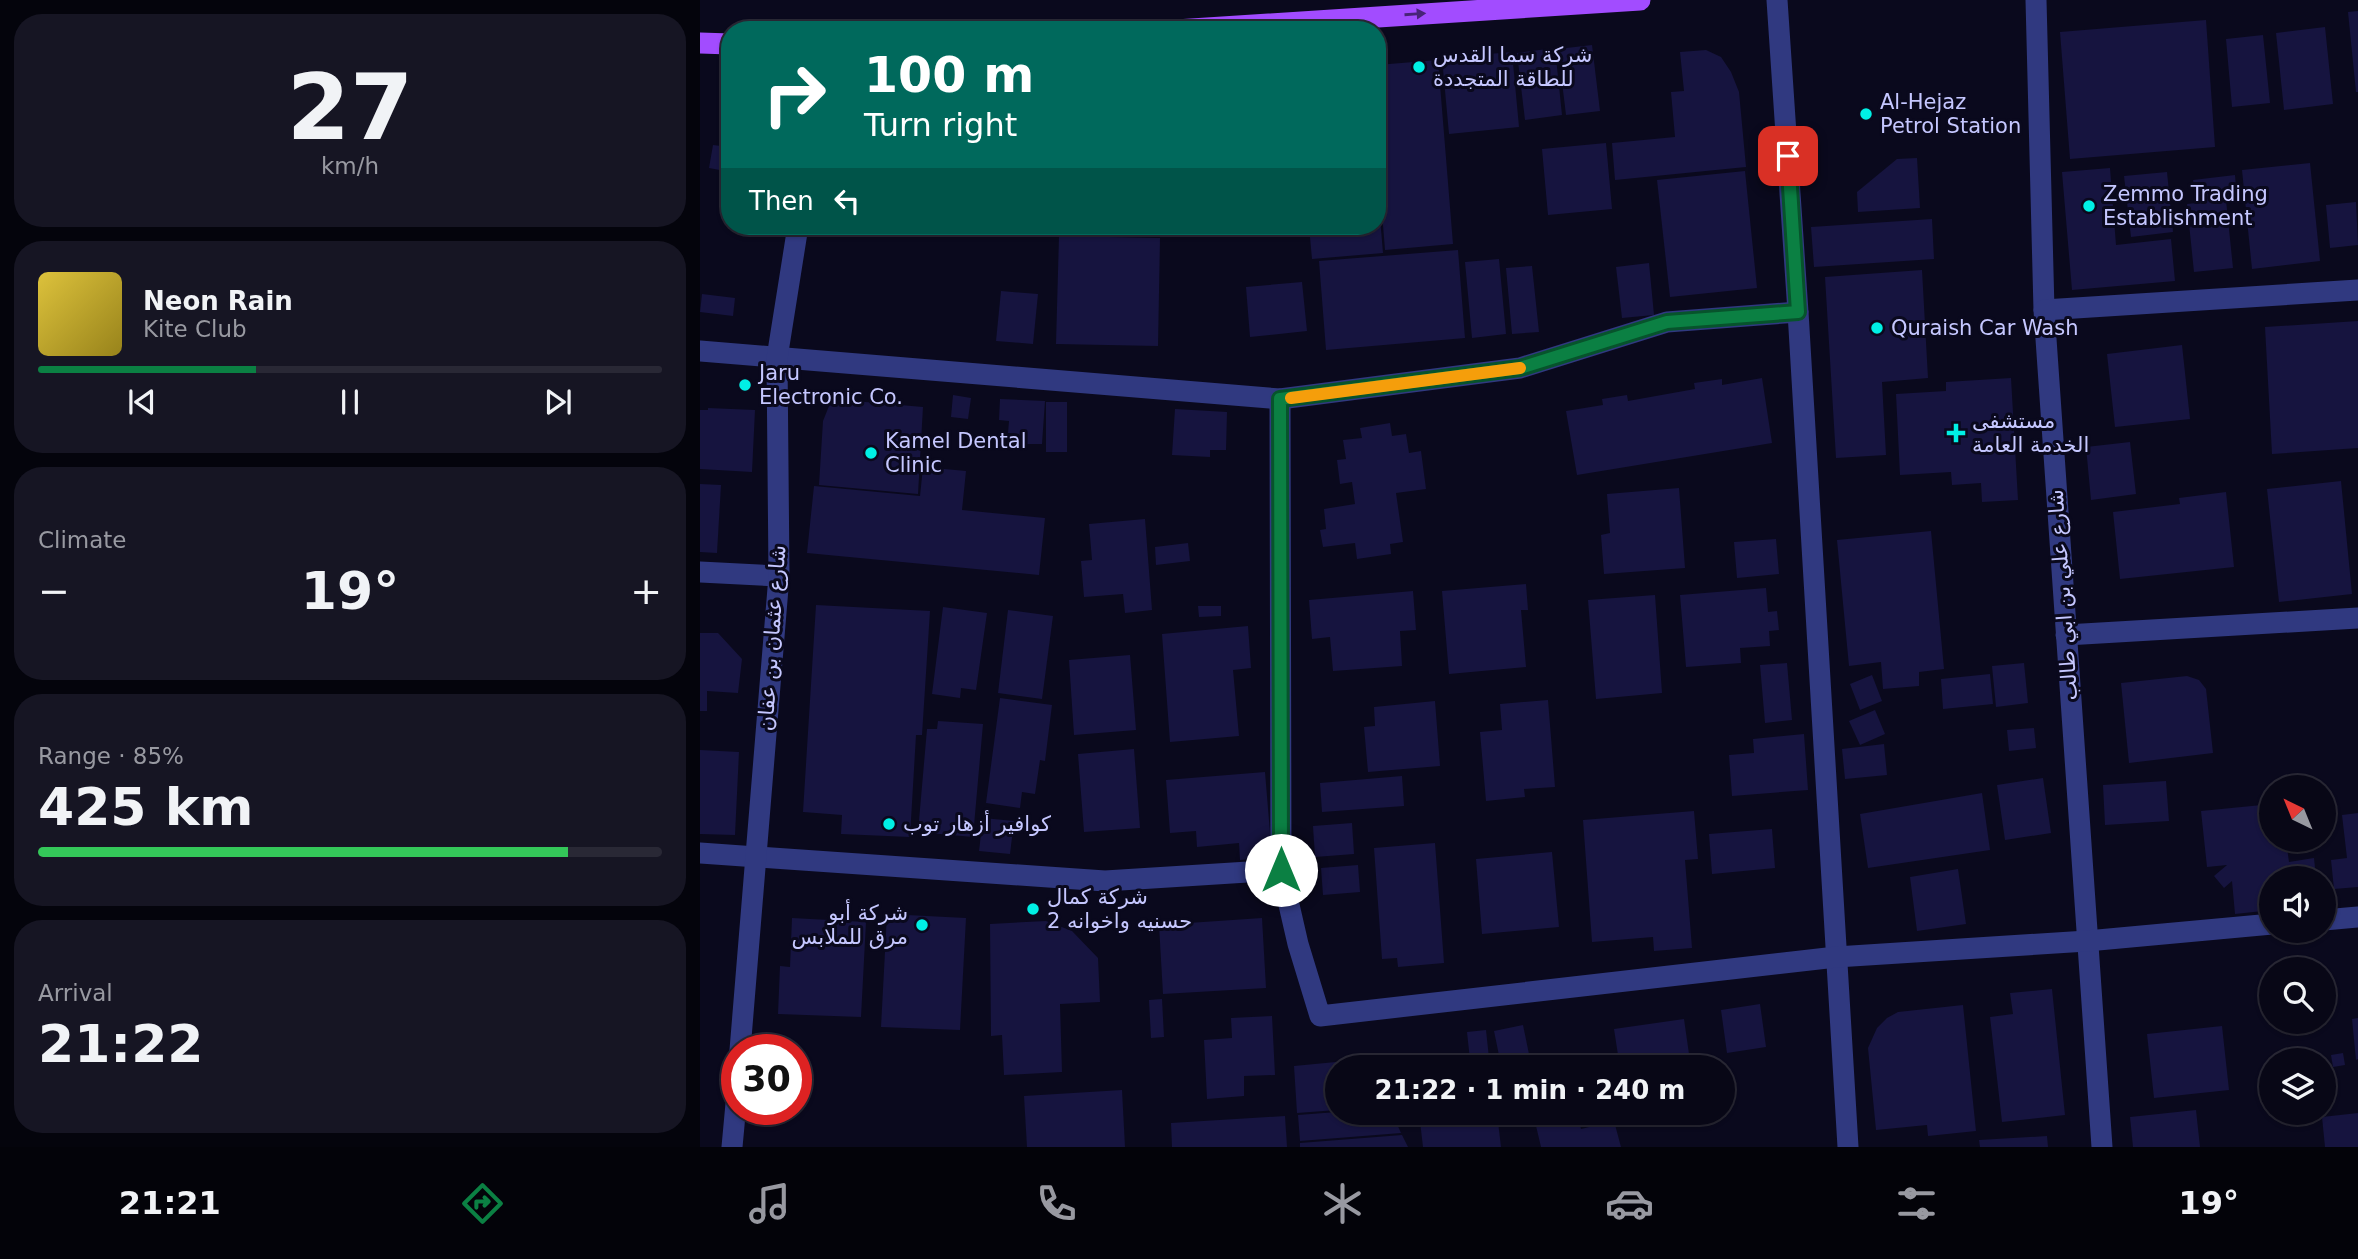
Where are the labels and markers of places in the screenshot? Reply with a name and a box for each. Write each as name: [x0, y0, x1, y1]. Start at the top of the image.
place label: شركة سما القدس للطاقة المتجددة: [1433, 43, 1592, 91]
marker: شركة سما القدس للطاقة المتجددة: [1411, 59, 1427, 75]
place label: Al-Hejaz Petrol Station: [1880, 90, 2021, 138]
marker: Al-Hejaz Petrol Station: [1858, 106, 1874, 122]
pin: [1758, 126, 1818, 186]
place label: Zemmo Trading Establishment: [2103, 182, 2268, 230]
marker: Zemmo Trading Establishment: [2081, 198, 2097, 214]
place label: Quraish Car Wash: [1891, 316, 2078, 340]
marker: Quraish Car Wash: [1869, 320, 1885, 336]
place label: Jaru Electronic Co.: [757, 361, 903, 409]
marker: Jaru Electronic Co.: [737, 377, 753, 393]
place label: مستشفى الخدمة العامة: [1972, 409, 2089, 457]
marker: مستشفى الخدمة العامة: [1946, 423, 1966, 443]
place label: Kamel Dental Clinic: [885, 429, 1027, 477]
marker: Kamel Dental Clinic: [863, 445, 879, 461]
place label: كوافير أزهار توب: [903, 810, 1051, 836]
marker: كوافير أزهار توب: [881, 816, 897, 832]
place label: شركة كمال حسنيه واخوانه 2: [1047, 885, 1192, 933]
place label: شركة أبو مرق للملابس: [792, 899, 908, 949]
marker: شركة كمال حسنيه واخوانه 2: [1025, 901, 1041, 917]
marker: شركة أبو مرق للملابس: [914, 917, 930, 933]

